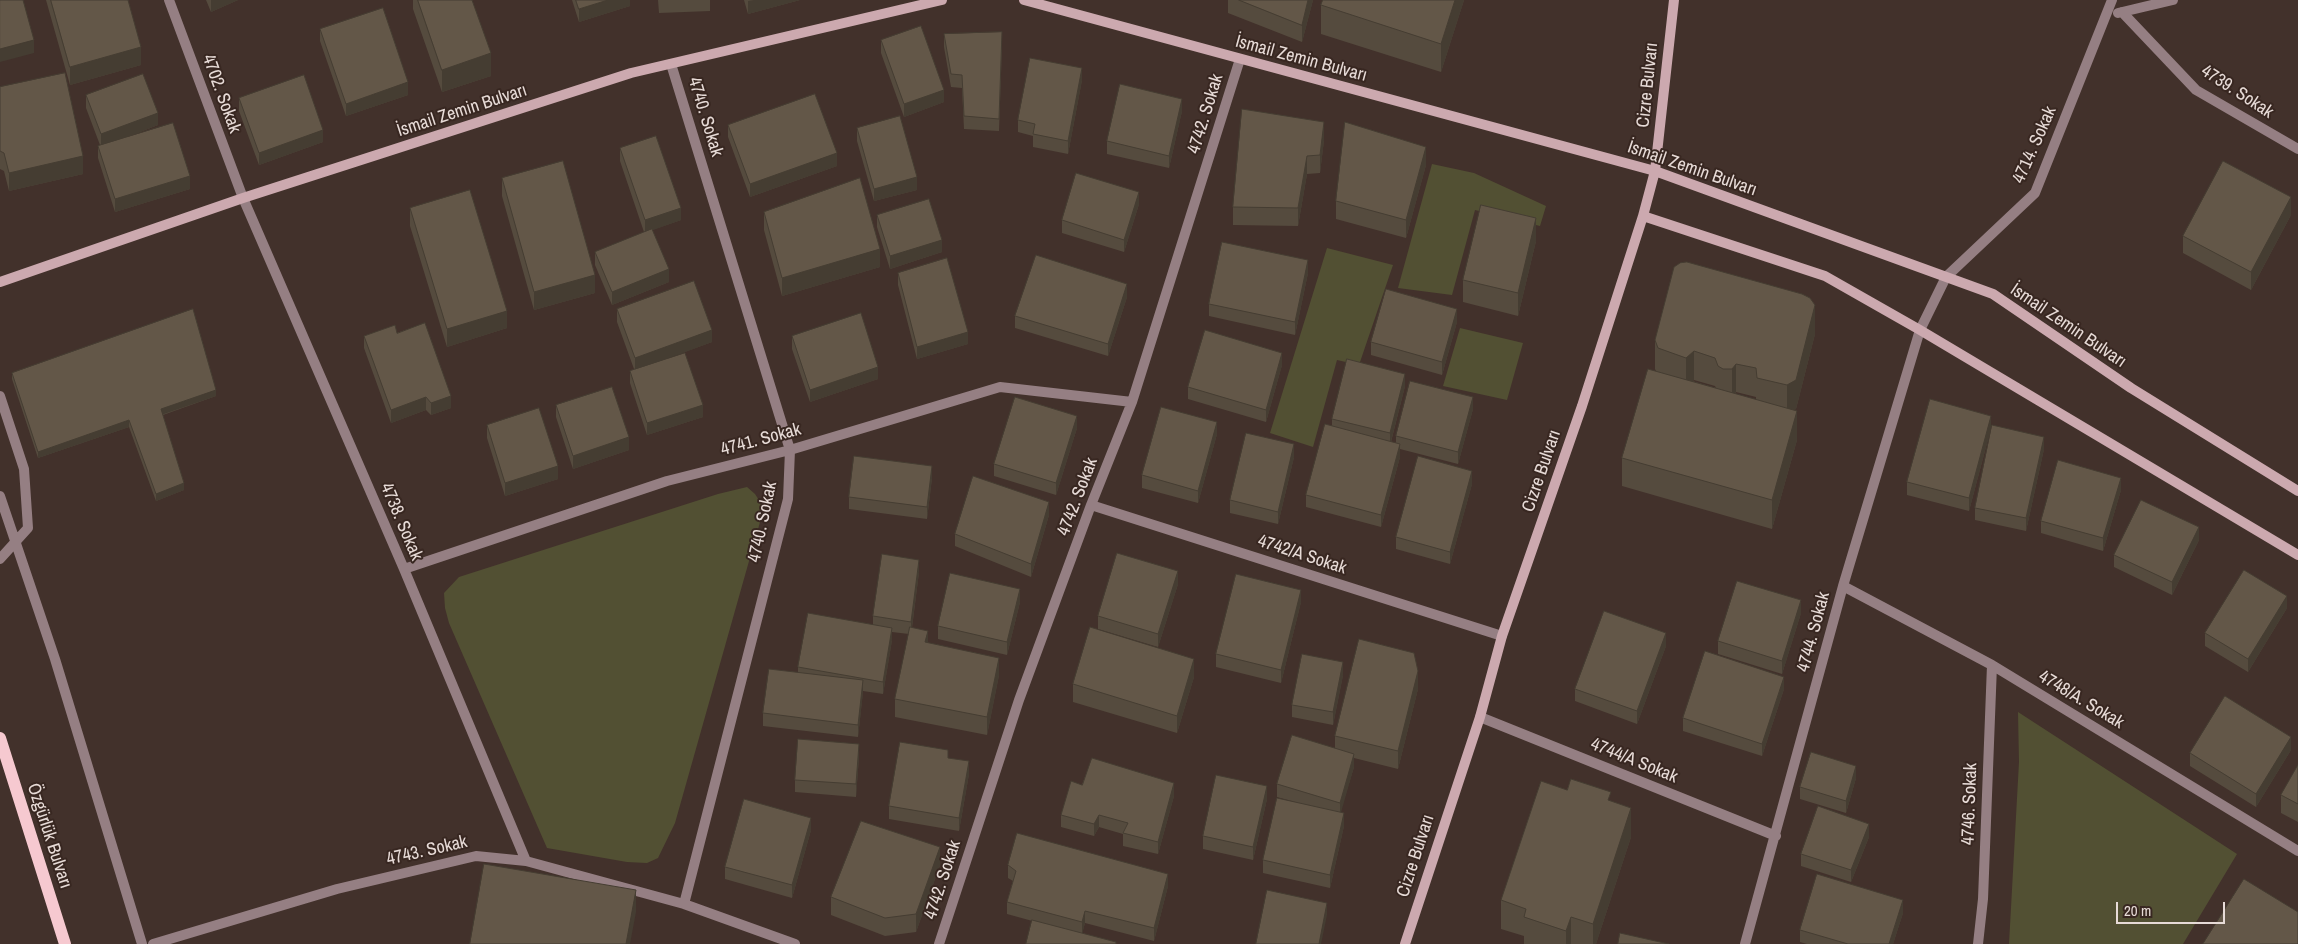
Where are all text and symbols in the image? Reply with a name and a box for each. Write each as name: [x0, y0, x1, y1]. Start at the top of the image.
street label: İsmail Zemin Bulvarı: [1233, 31, 1369, 87]
street label: Cizre Bulvarı: [1633, 41, 1663, 129]
street label: 4702. Sokak: [197, 52, 245, 136]
street label: 4739. Sokak: [2197, 61, 2277, 123]
street label: 4742. Sokak: [1184, 72, 1228, 156]
street label: 4740. Sokak: [683, 75, 727, 159]
street label: İsmail Zemin Bulvarı: [394, 80, 530, 142]
street label: 4714. Sokak: [2008, 103, 2062, 187]
street label: İsmail Zemin Bulvarı: [1624, 137, 1760, 201]
street label: İsmail Zemin Bulvarı: [2006, 279, 2130, 373]
street label: 4741. Sokak: [719, 419, 803, 461]
street label: Cizre Bulvarı: [1518, 427, 1566, 515]
street label: 4742. Sokak: [1053, 455, 1103, 539]
street label: 4738. Sokak: [375, 480, 427, 564]
street label: 4740. Sokak: [744, 480, 782, 564]
street label: 4742/A Sokak: [1255, 531, 1349, 579]
street label: 4744. Sokak: [1793, 590, 1835, 674]
street label: 4748/A. Sokak: [2034, 666, 2128, 734]
street label: 4744/A Sokak: [1587, 734, 1681, 788]
street label: 4746. Sokak: [1958, 763, 1982, 845]
street label: Özgürlük Bulvarı: [22, 781, 76, 891]
street label: Cizre Bulvarı: [1393, 812, 1439, 900]
street label: 4743. Sokak: [385, 831, 469, 871]
street label: 4742. Sokak: [920, 838, 966, 922]
scale bar: [2118, 892, 2227, 924]
text: 20 m: [2124, 900, 2151, 921]

